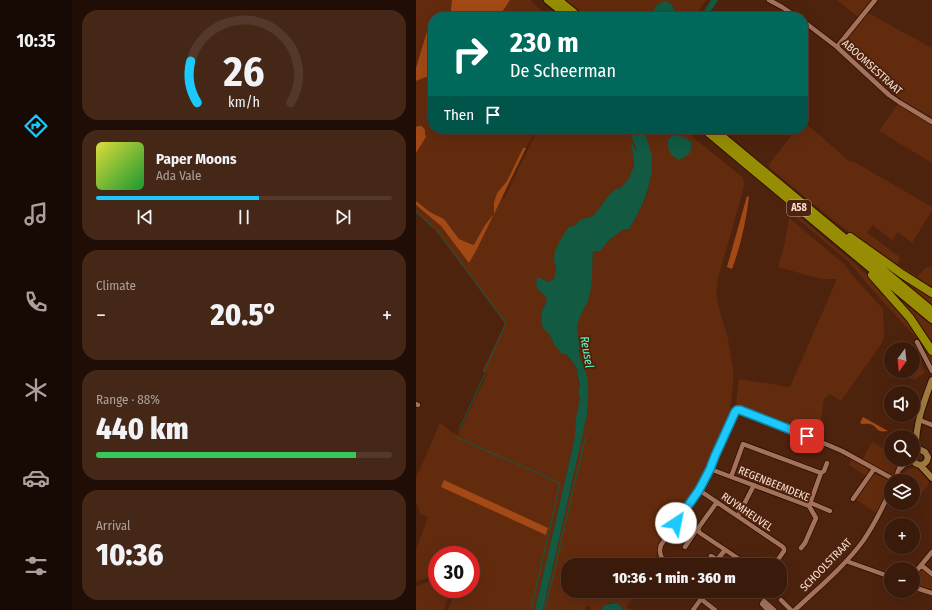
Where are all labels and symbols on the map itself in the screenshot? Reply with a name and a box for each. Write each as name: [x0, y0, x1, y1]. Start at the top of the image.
street label: ABOOMSESTRAAT: [839, 37, 905, 98]
road number: A58: [787, 200, 811, 216]
water label: Reusel: [577, 335, 597, 369]
north arrow: [884, 342, 920, 378]
pin: [790, 419, 824, 453]
street label: REGENBEEMDEKE: [736, 464, 812, 504]
street label: RUYMHEUVEL: [719, 490, 775, 534]
position arrow: [655, 502, 697, 544]
street label: SCHOOLSTRAAT: [797, 535, 855, 594]
speed limit sign: 30: [428, 546, 480, 598]

